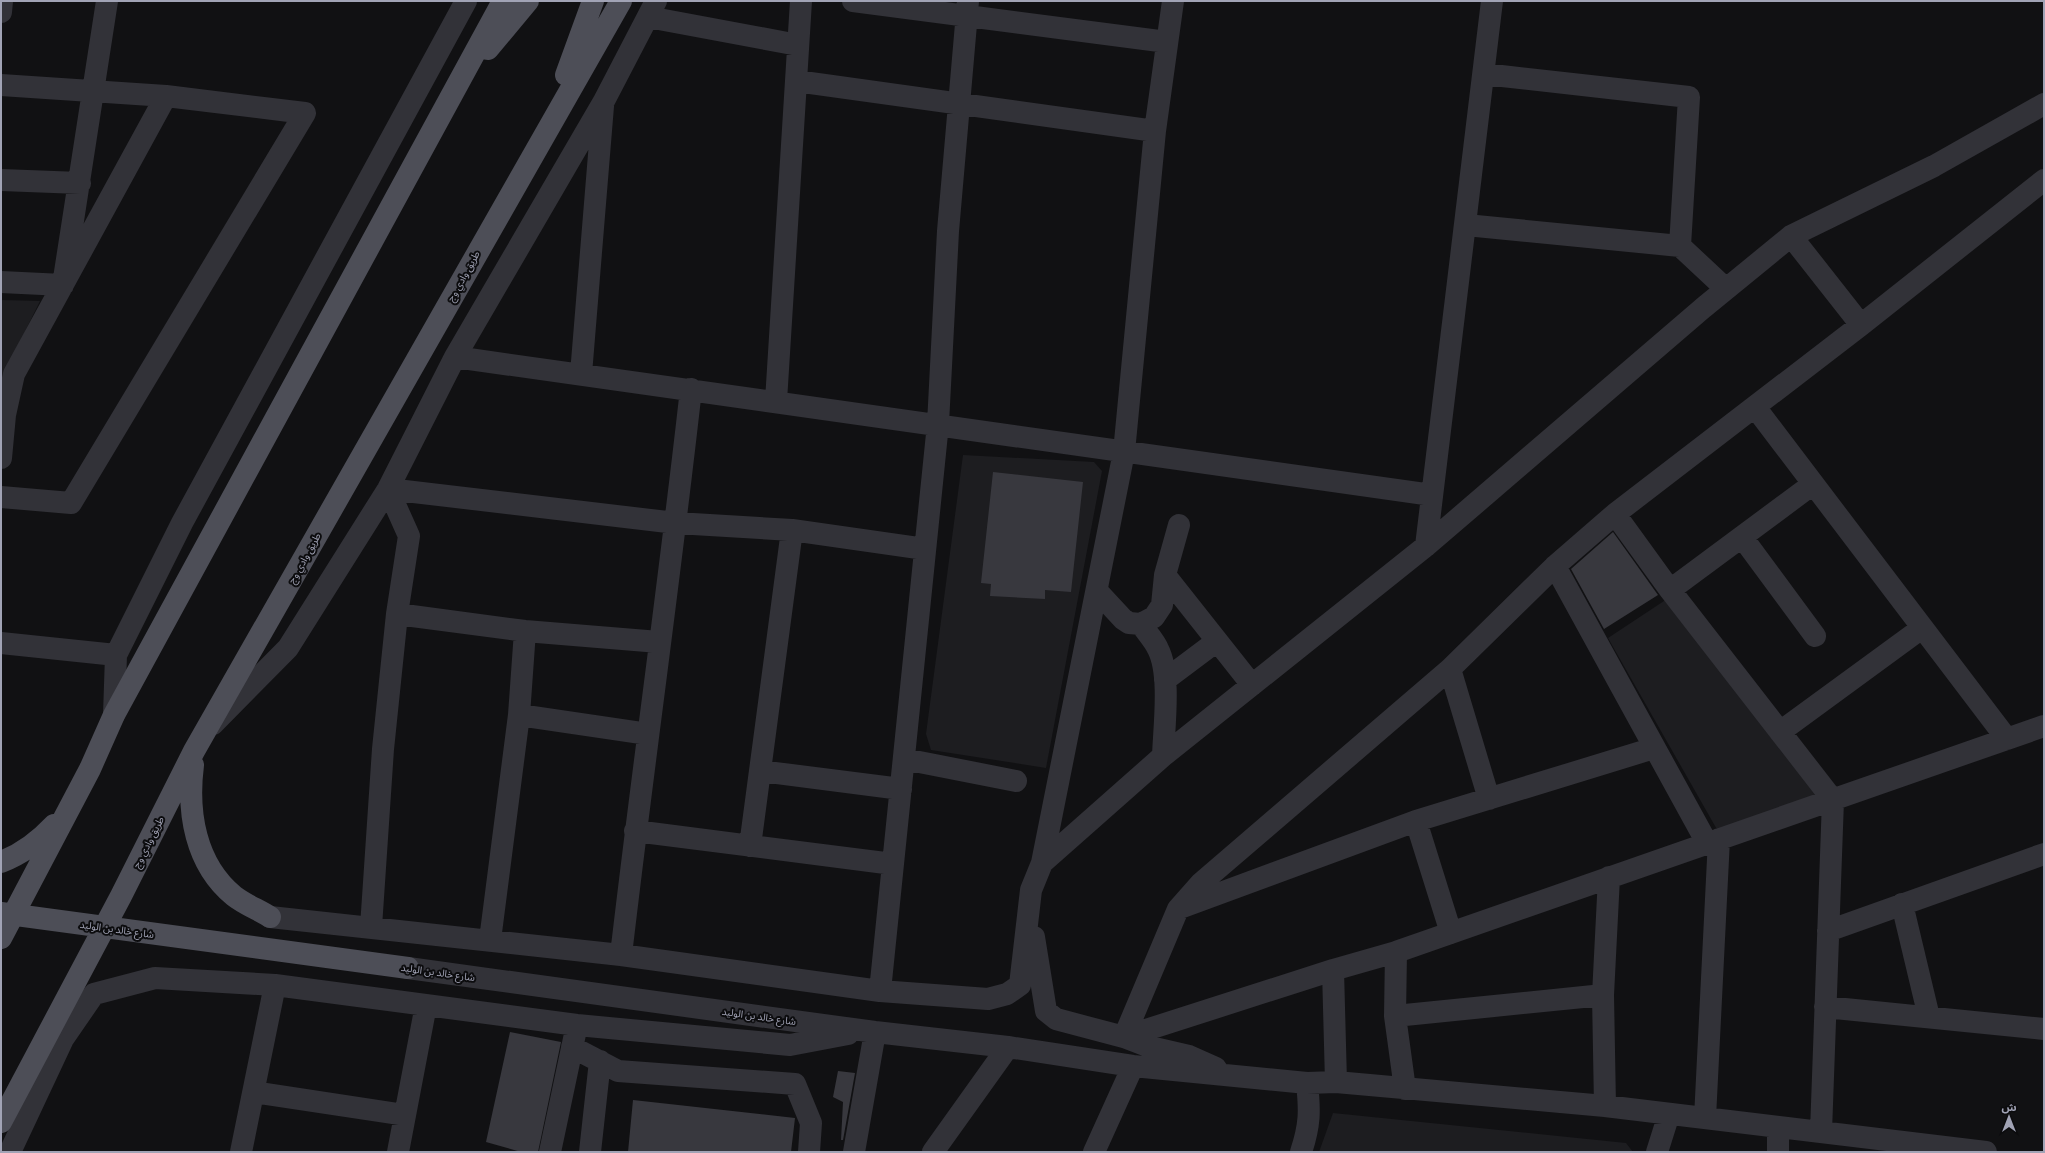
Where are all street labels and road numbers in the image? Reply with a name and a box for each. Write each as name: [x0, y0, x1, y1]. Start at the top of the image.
street label: طريق وادي وج: [444, 248, 484, 305]
street label: طريق وادي وج: [285, 530, 325, 587]
street label: طريق وادي وج: [130, 814, 168, 871]
street label: شارع خالد بن الوليد: [79, 918, 155, 942]
street label: شارع خالد بن الوليد: [400, 961, 476, 985]
street label: شارع خالد بن الوليد: [721, 1005, 797, 1029]

